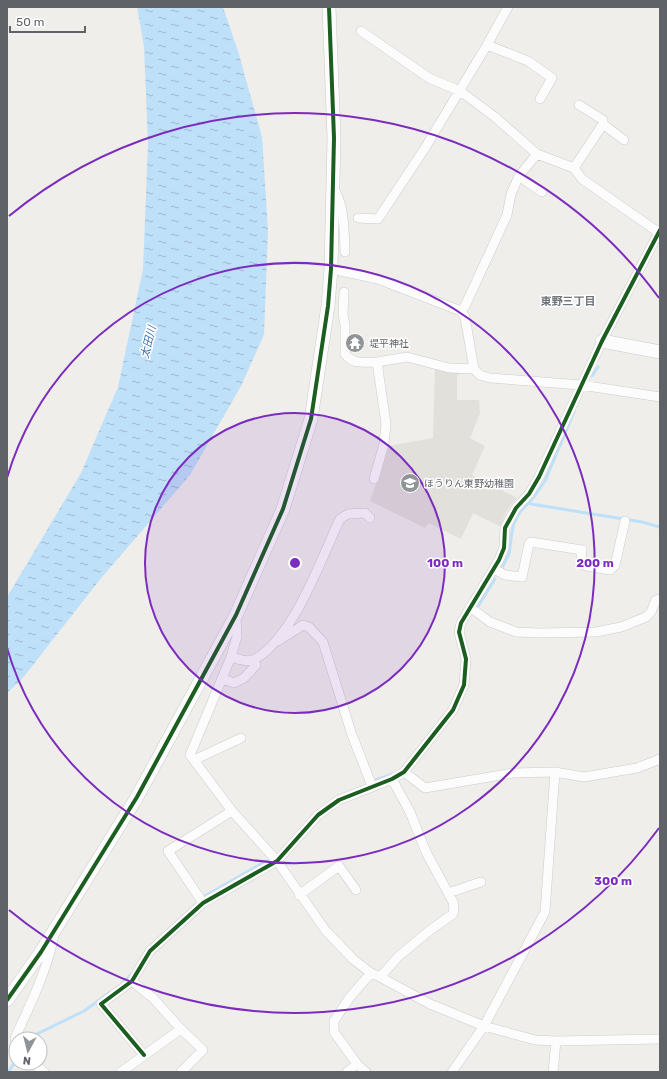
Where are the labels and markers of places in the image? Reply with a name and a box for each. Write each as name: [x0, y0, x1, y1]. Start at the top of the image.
temple icon: 堤平神社: [344, 332, 366, 354]
place label: 堤平神社: [369, 338, 409, 350]
school or university icon: ほうりん東野幼稚園: [399, 472, 421, 494]
place label: ほうりん東野幼稚園: [424, 478, 514, 490]
centre of rings: [288, 556, 302, 570]

